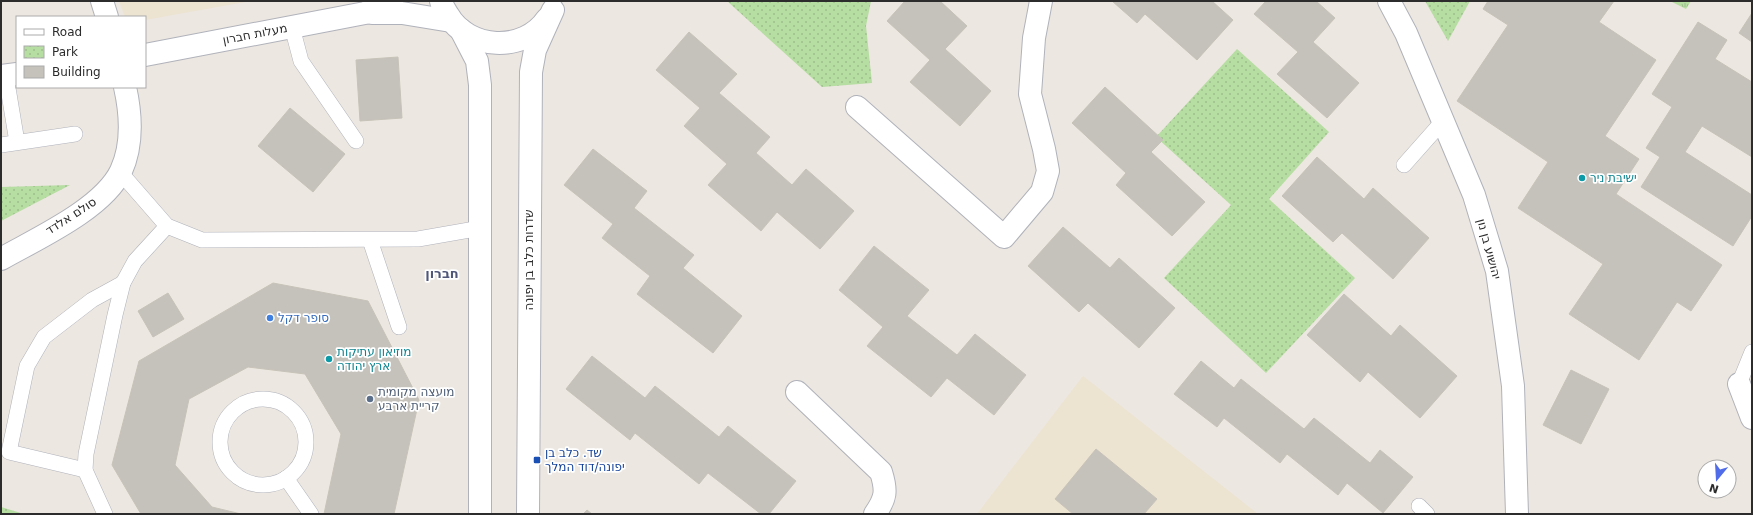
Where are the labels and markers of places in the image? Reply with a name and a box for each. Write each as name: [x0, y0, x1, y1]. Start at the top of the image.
place label: ישיבת ניר: [1590, 171, 1637, 185]
marker: ישיבת ניר: [1577, 173, 1587, 183]
place label: סופר דקל: [278, 311, 329, 325]
marker: סופר דקל: [265, 313, 275, 323]
place label: מוזיאון עתיקות ארץ יהודה: [337, 345, 411, 373]
marker: מוזיאון עתיקות ארץ יהודה: [324, 354, 334, 364]
place label: מועצה מקומית קריית ארבע: [378, 385, 454, 413]
marker: מועצה מקומית קריית ארבע: [365, 394, 375, 404]
place label: שד. כלב בן יפונה/דוד המלך: [545, 446, 625, 474]
marker: שד. כלב בן יפונה/דוד המלך: [532, 455, 542, 465]

